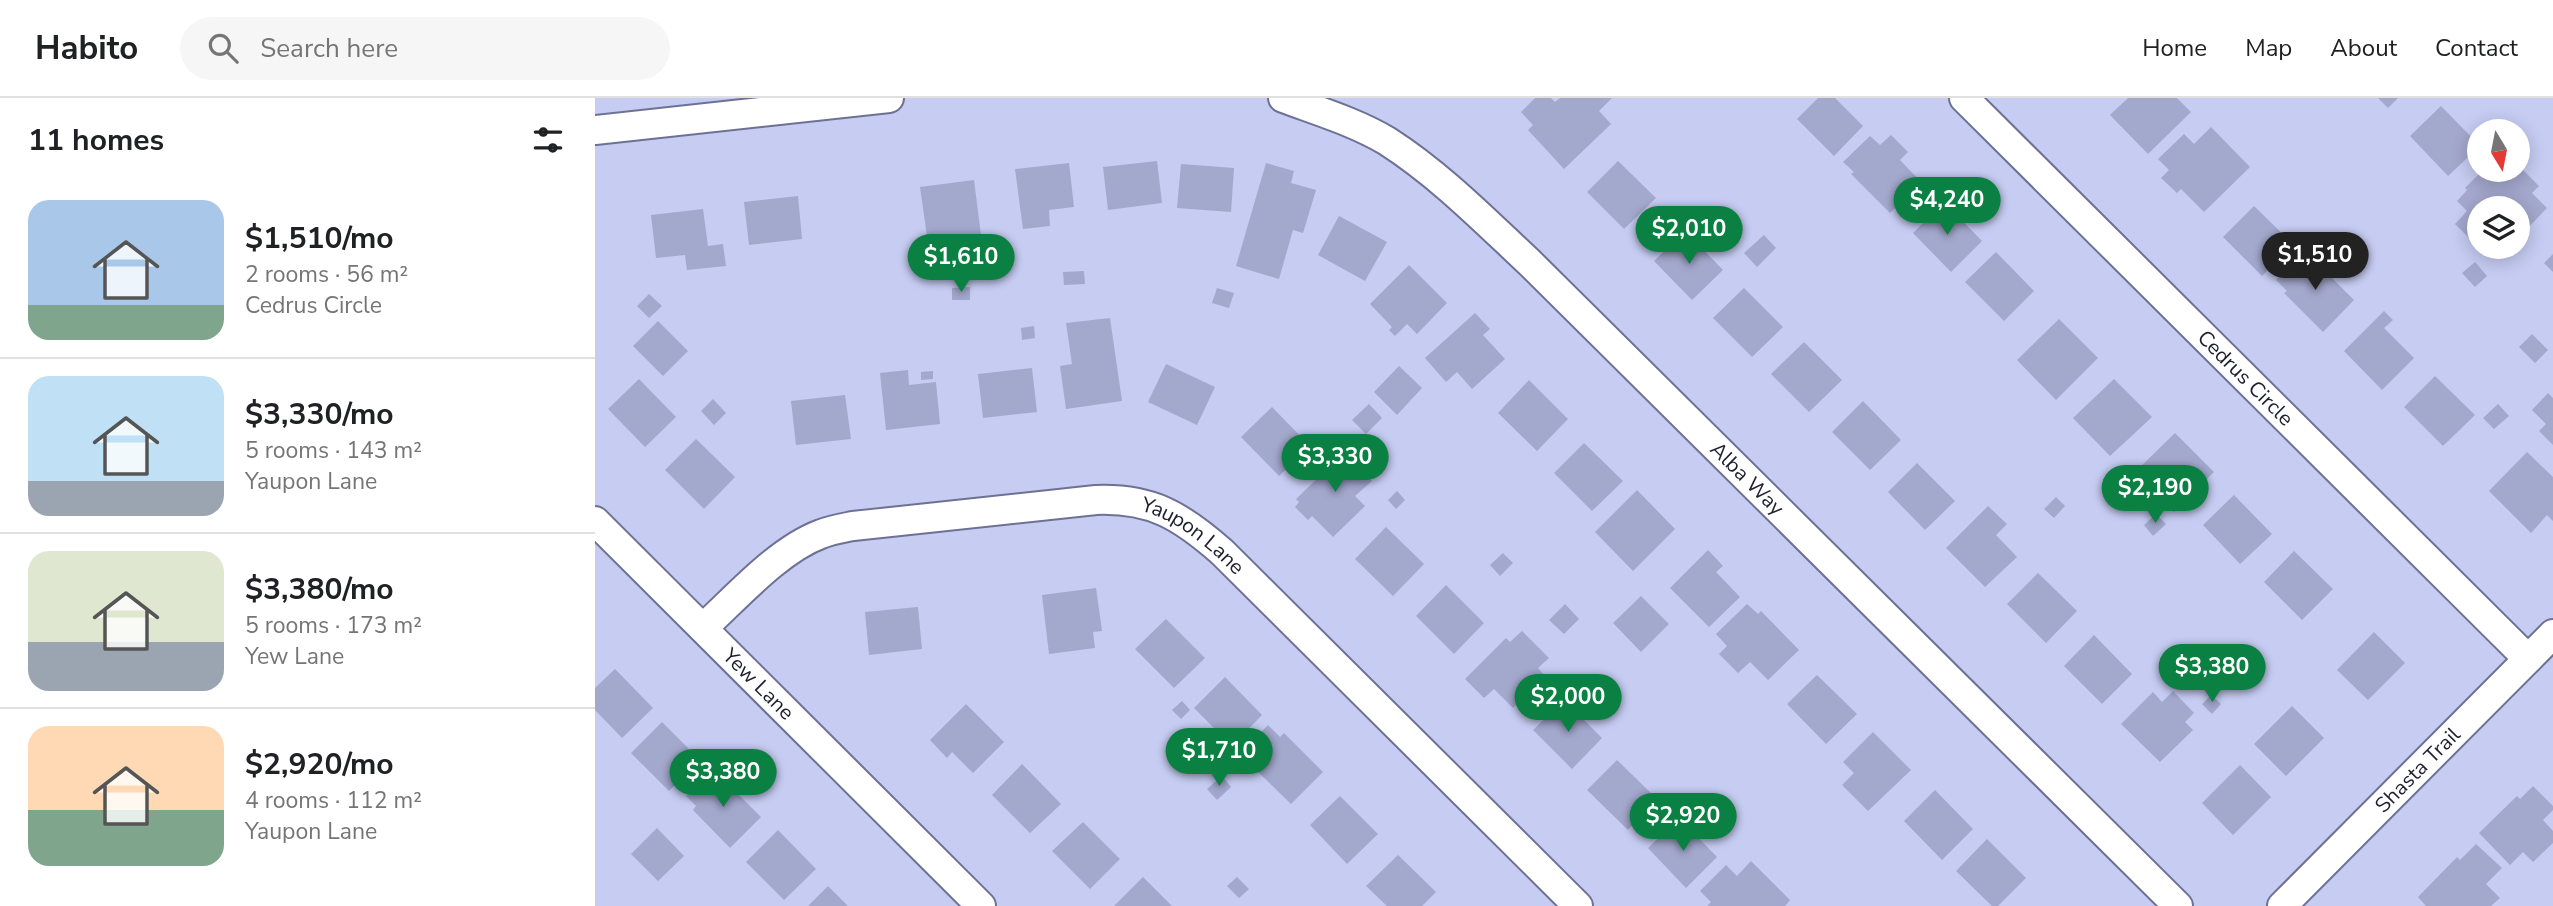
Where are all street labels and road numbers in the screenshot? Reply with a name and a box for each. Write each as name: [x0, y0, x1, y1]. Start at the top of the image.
street label: Cedrus Circle: [2191, 324, 2300, 432]
street label: Alba Way: [1704, 435, 1791, 522]
street label: Yaupon Lane: [1137, 490, 1251, 581]
street label: Yew Lane: [716, 641, 801, 726]
street label: Shasta Trail: [2369, 720, 2467, 819]

